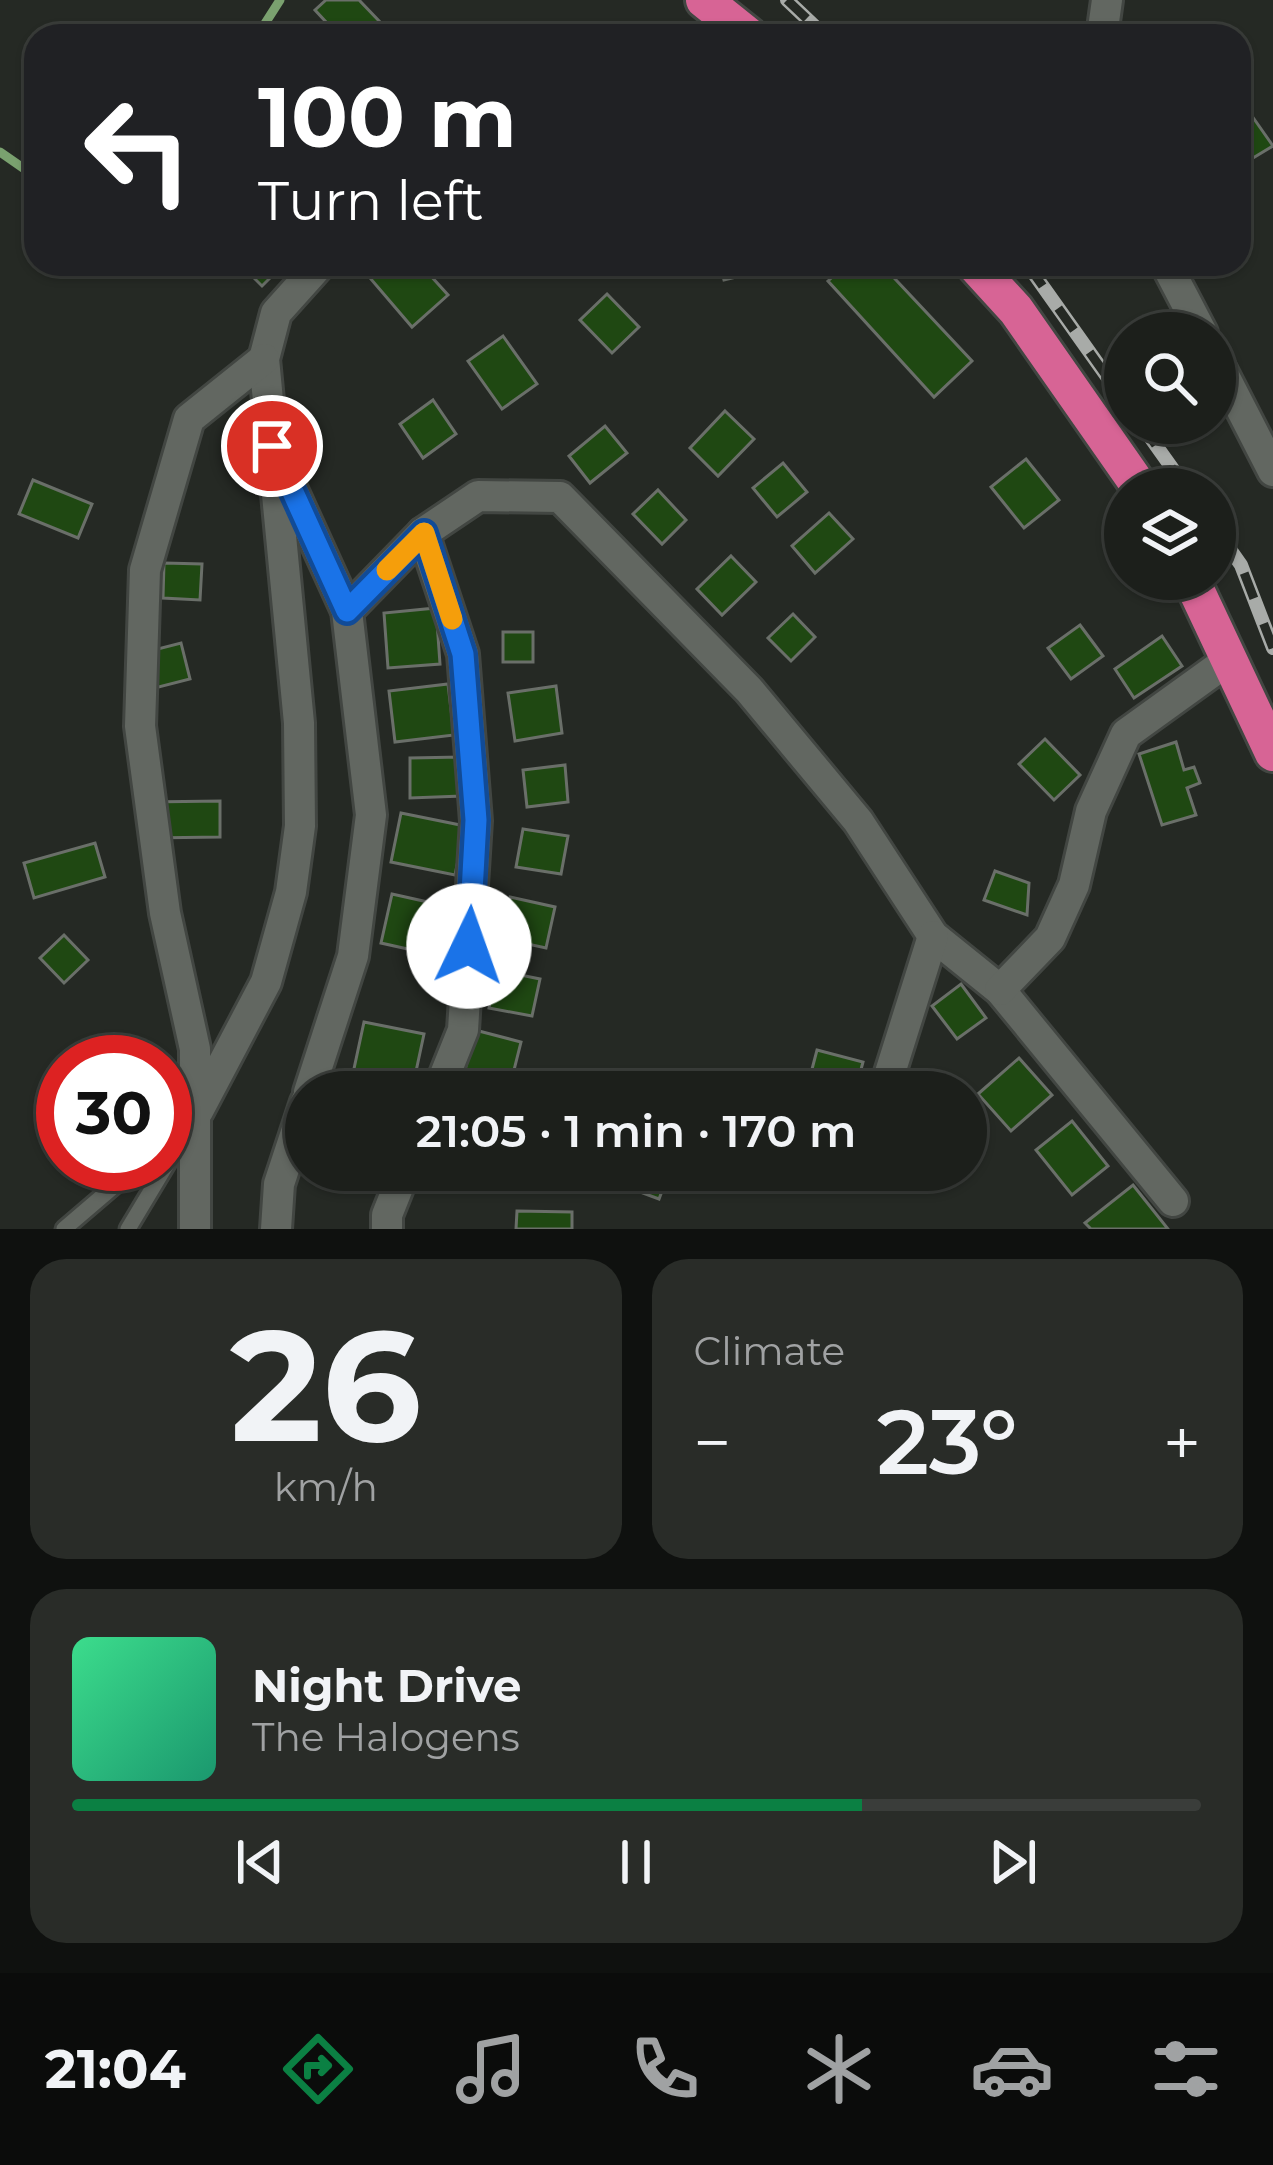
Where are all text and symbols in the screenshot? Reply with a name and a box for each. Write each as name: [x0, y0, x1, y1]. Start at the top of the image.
text: 100 m: [258, 66, 517, 168]
icon: left: [60, 72, 216, 228]
text: Turn left: [258, 168, 484, 234]
map controls: [1104, 312, 1236, 600]
button: search: [1104, 312, 1236, 444]
pin: [221, 395, 323, 497]
icon: arrive: [239, 413, 305, 479]
button: layers: [1104, 468, 1236, 600]
position arrow: [406, 883, 532, 1009]
speed limit sign: 30: [36, 1035, 192, 1191]
text: 21:05 · 1 min · 170 m: [416, 1103, 856, 1158]
text: 26: [230, 1290, 421, 1480]
text: Climate: [694, 1327, 845, 1375]
text: 23°: [877, 1387, 1018, 1497]
text: −: [694, 1402, 731, 1483]
text: +: [1163, 1402, 1201, 1483]
text: km/h: [274, 1463, 378, 1511]
text: Night Drive: [252, 1658, 521, 1713]
text: The Halogens: [252, 1713, 520, 1761]
icon: previous: [227, 1829, 293, 1895]
icon: pause: [603, 1829, 669, 1895]
icon: next: [980, 1829, 1046, 1895]
icon: directions: [276, 2027, 360, 2111]
icon: music: [449, 2027, 533, 2111]
icon: phone: [623, 2027, 707, 2111]
icon: climate: [797, 2027, 881, 2111]
icon: car: [970, 2027, 1054, 2111]
icon: filters: [1144, 2027, 1228, 2111]
text: 21:04: [45, 2036, 186, 2102]

